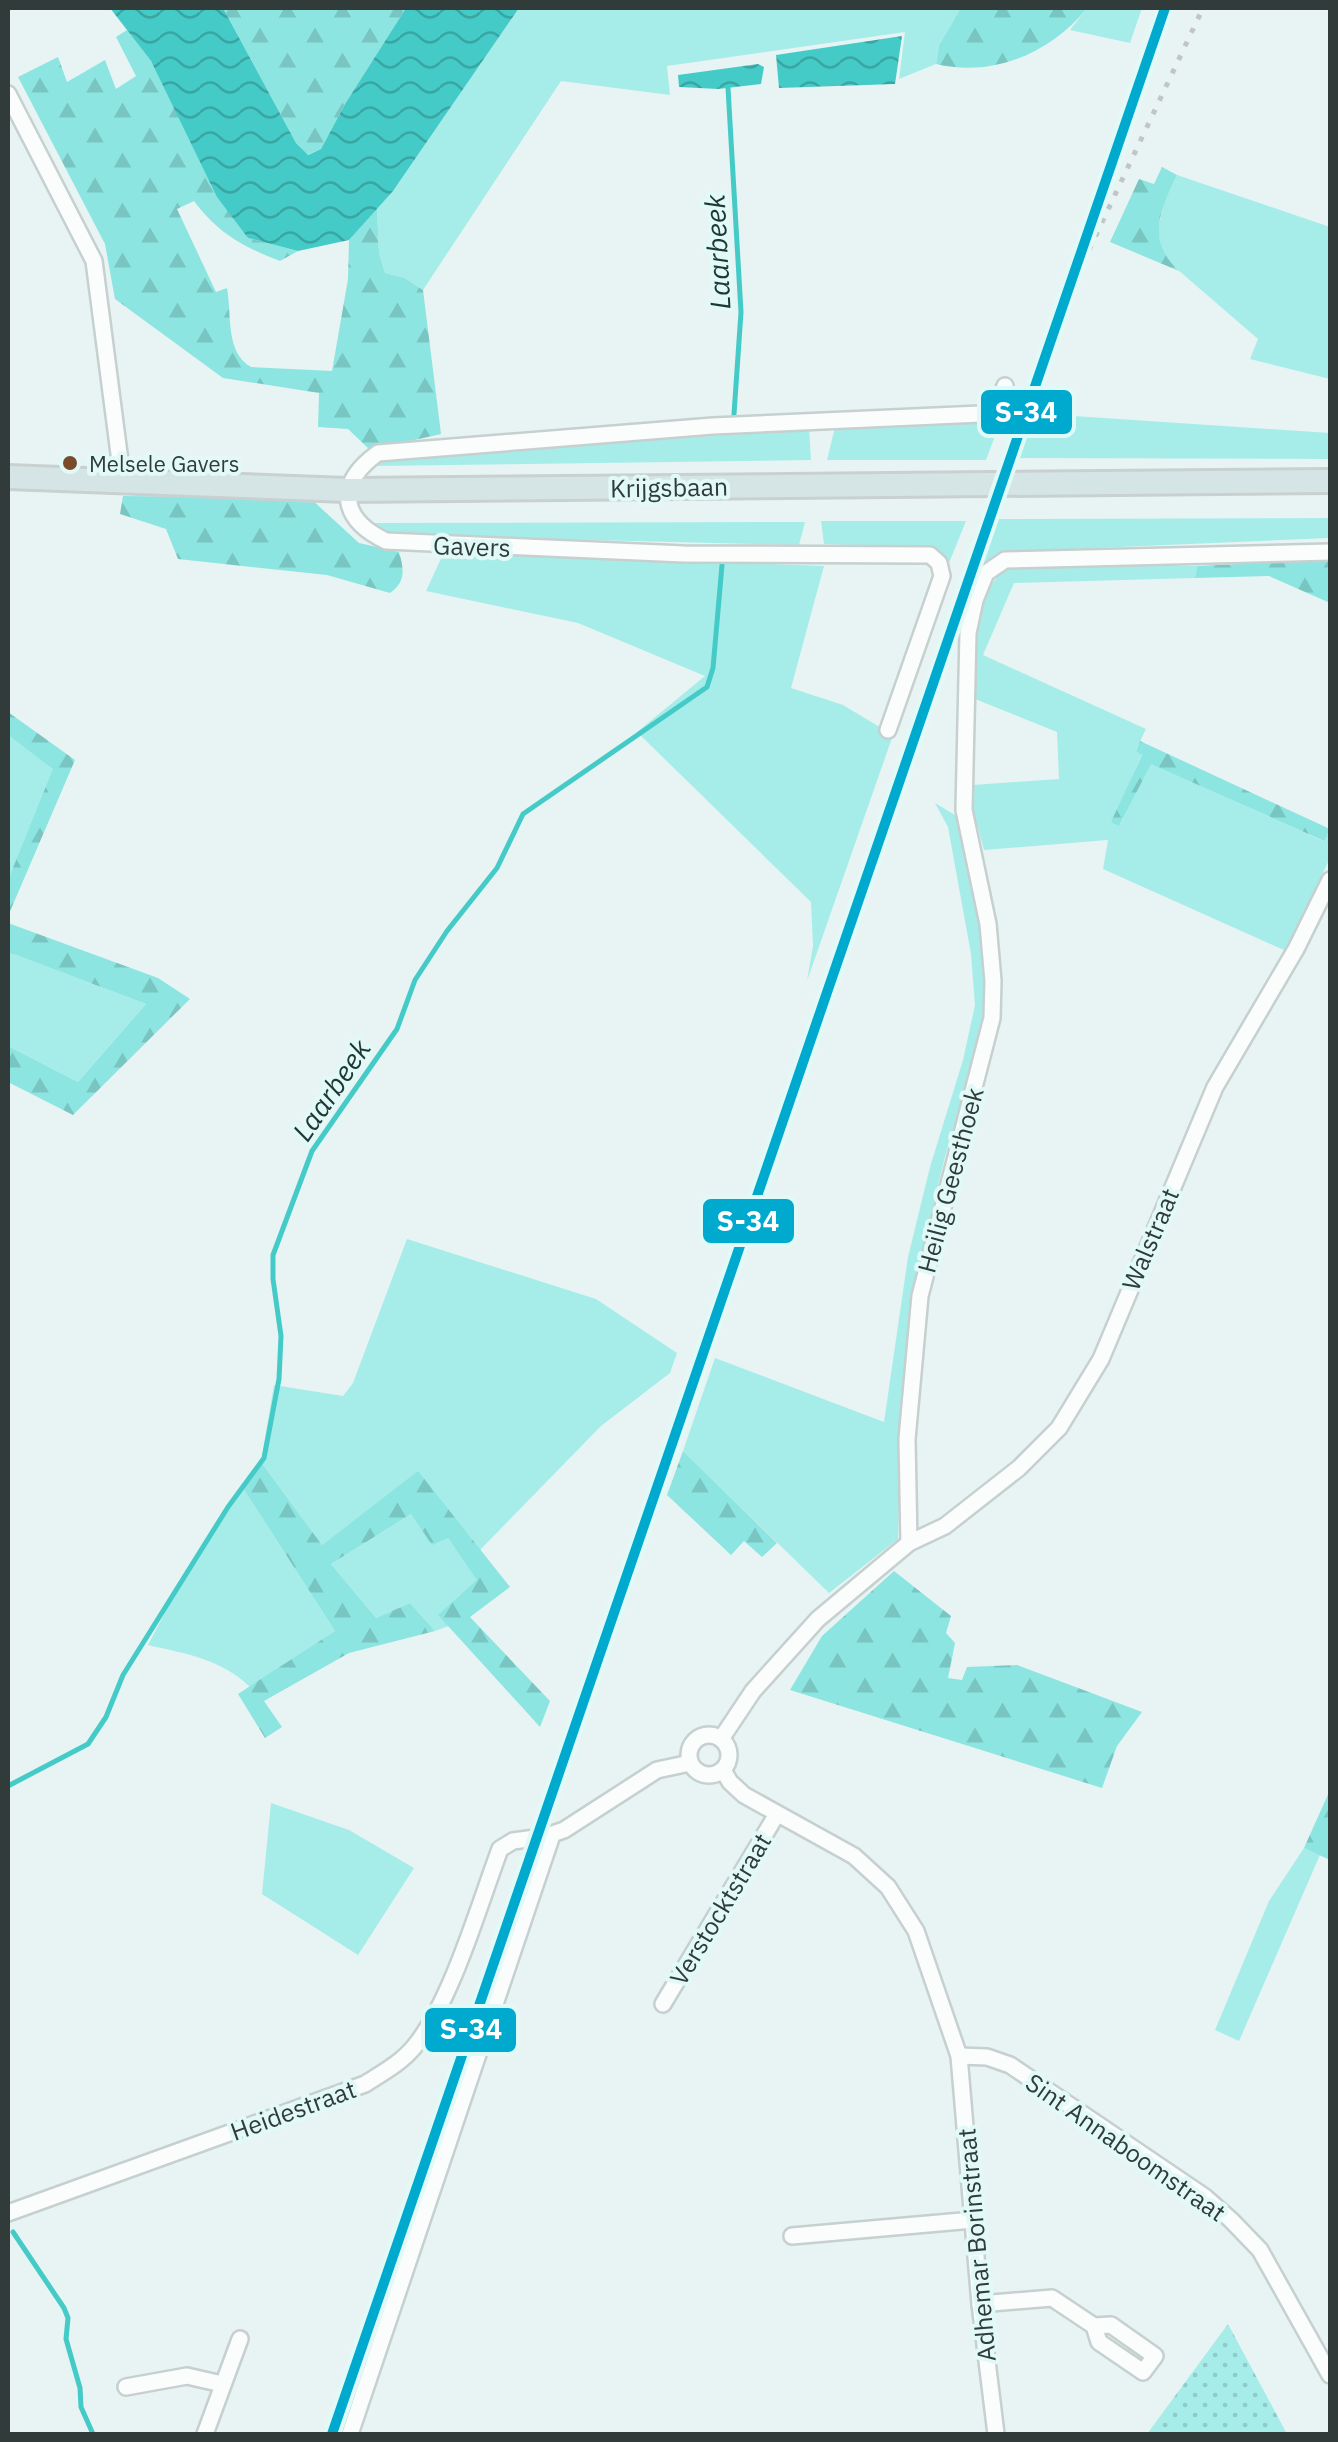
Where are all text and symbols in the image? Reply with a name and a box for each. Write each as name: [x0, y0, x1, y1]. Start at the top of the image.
water label: Laarbeek: [695, 193, 738, 310]
line badge: S-34: [979, 388, 1074, 436]
text: S-34: [995, 393, 1057, 430]
place label: Melsele Gavers: [89, 449, 239, 478]
marker: Melsele Gavers: [60, 453, 80, 473]
street label: Krijgsbaan: [610, 469, 728, 505]
street label: Gavers: [433, 528, 511, 564]
water label: Laarbeek: [283, 1032, 379, 1148]
street label: Heilig Geesthoek: [909, 1084, 991, 1276]
street label: Walstraat: [1114, 1183, 1186, 1295]
line badge: S-34: [701, 1197, 796, 1245]
text: S-34: [717, 1202, 779, 1239]
street label: Verstocktstraat: [662, 1827, 778, 1991]
line badge: S-34: [423, 2006, 518, 2054]
text: S-34: [440, 2010, 502, 2047]
street label: Sint Annaboomstraat: [1019, 2065, 1233, 2229]
street label: Heidestraat: [226, 2072, 360, 2148]
street label: Adhemar Borinstraat: [949, 2127, 1003, 2363]

